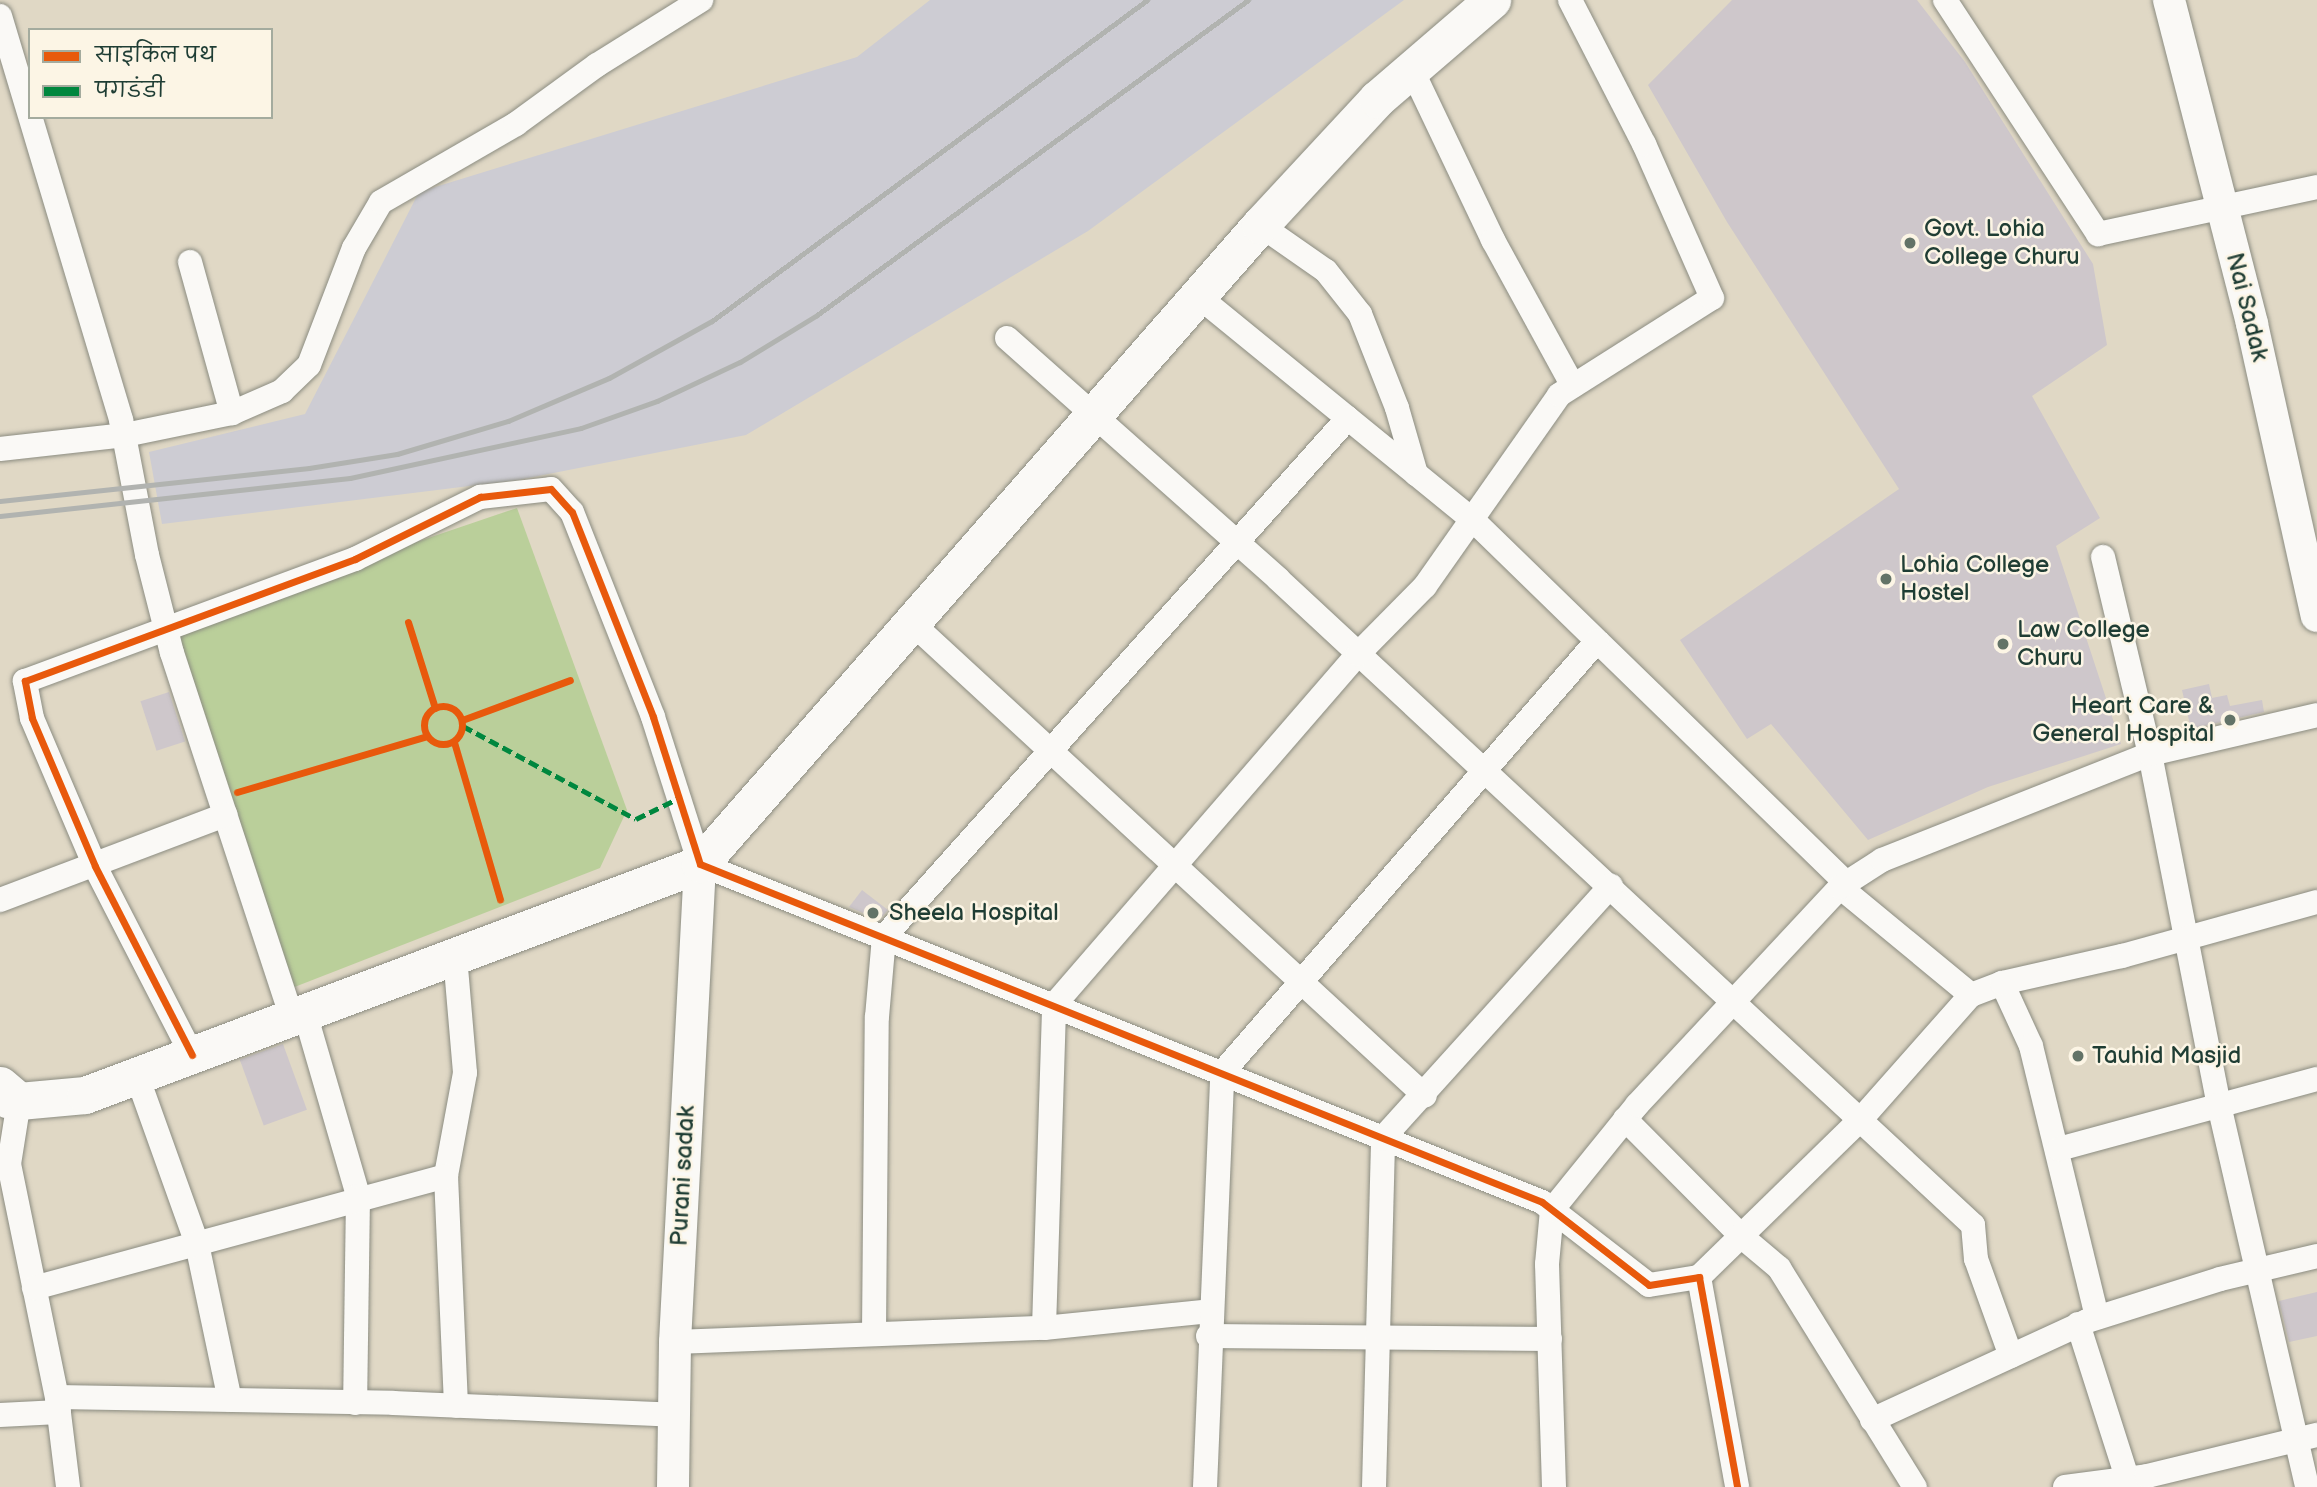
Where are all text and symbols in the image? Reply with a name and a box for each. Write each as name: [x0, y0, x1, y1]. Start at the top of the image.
legend: [28, 28, 273, 119]
text: साइकिल पथ: [95, 43, 216, 68]
text: पगडंडी: [95, 78, 165, 103]
place label: Govt. Lohia College Churu: [1924, 215, 2080, 271]
marker: Govt. Lohia College Churu: [1902, 235, 1918, 251]
street label: Nai Sadak: [2220, 250, 2274, 364]
place label: Lohia College Hostel: [1900, 551, 2049, 607]
marker: Lohia College Hostel: [1878, 571, 1894, 587]
place label: Law College Churu: [2017, 616, 2150, 672]
marker: Law College Churu: [1995, 636, 2011, 652]
place label: Heart Care & General Hospital: [2032, 692, 2214, 748]
marker: Heart Care & General Hospital: [2220, 710, 2240, 730]
place label: Sheela Hospital: [889, 899, 1059, 927]
marker: Sheela Hospital: [863, 903, 883, 923]
place label: Tauhid Masjid: [2092, 1042, 2241, 1070]
marker: Tauhid Masjid: [2070, 1048, 2086, 1064]
street label: Purani sadak: [665, 1105, 701, 1247]

